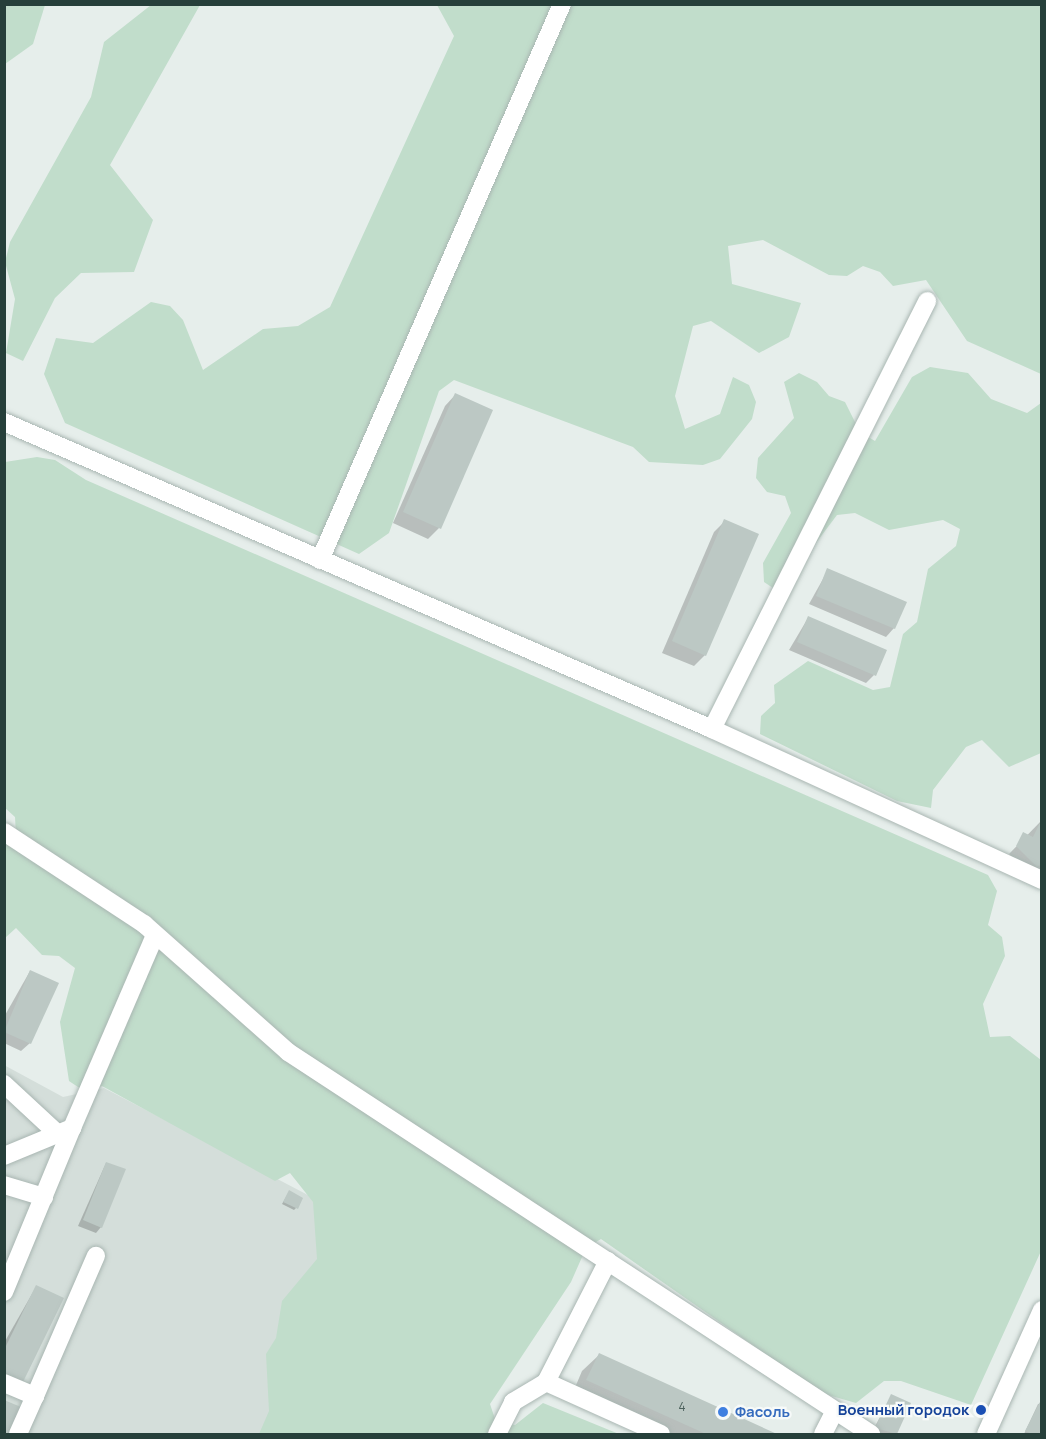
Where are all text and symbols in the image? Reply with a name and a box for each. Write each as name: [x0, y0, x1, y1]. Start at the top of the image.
house number: 4: [678, 1400, 686, 1414]
place label: Военный городок: [838, 1401, 969, 1419]
place label: Фасоль: [735, 1403, 790, 1421]
marker: Военный городок: [974, 1403, 988, 1417]
marker: Фасоль: [716, 1405, 730, 1419]

